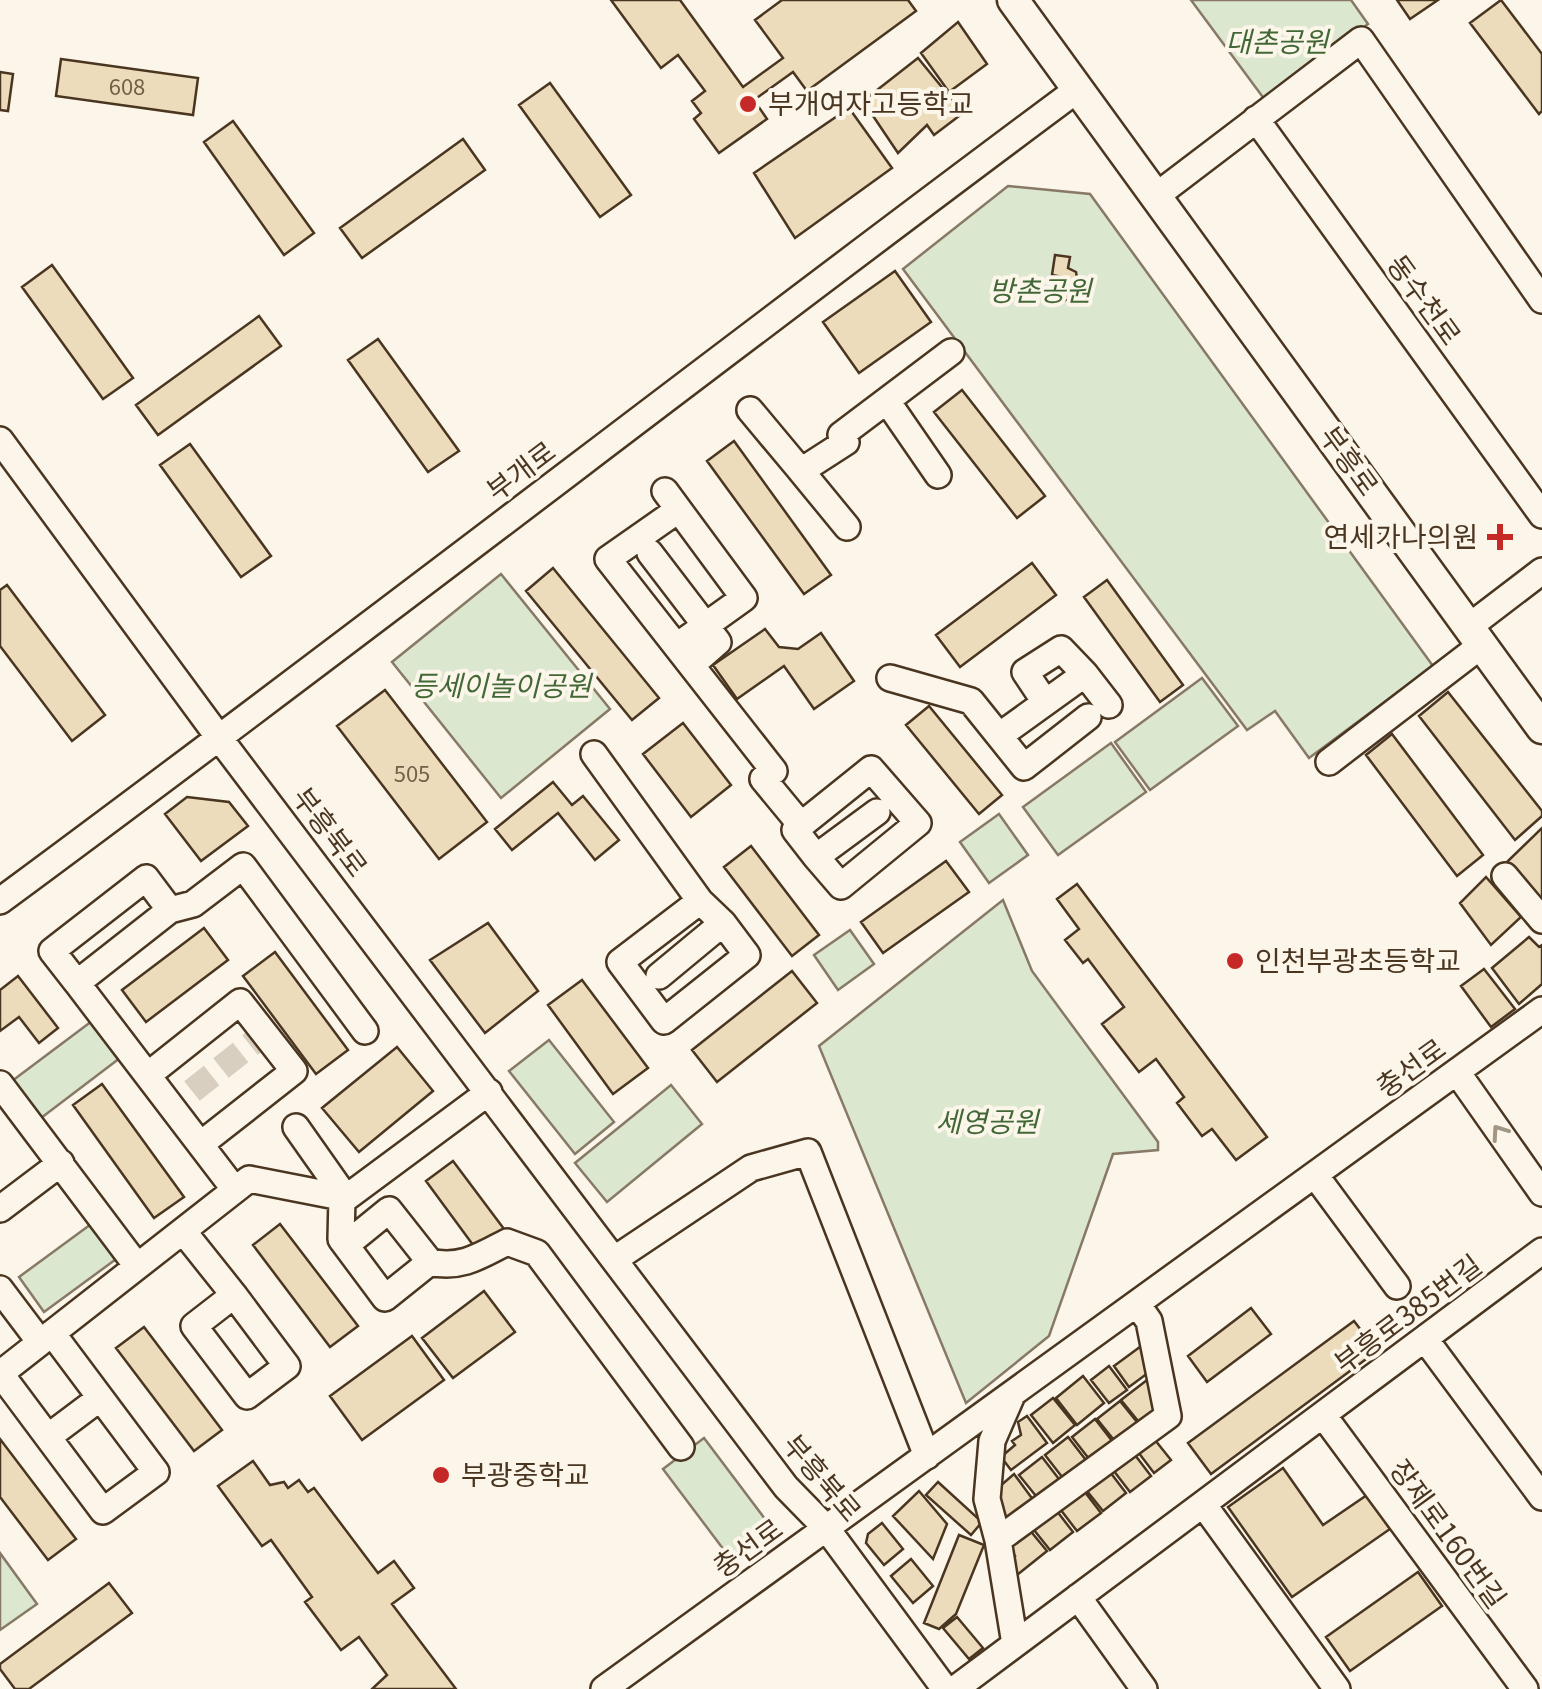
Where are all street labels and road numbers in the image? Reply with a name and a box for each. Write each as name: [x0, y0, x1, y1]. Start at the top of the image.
street label: 동수천로: [1379, 245, 1472, 352]
street label: 부흥로: [1312, 417, 1390, 503]
street label: 부개로: [477, 430, 563, 509]
street label: 부흥북로: [285, 778, 379, 884]
street label: 충선로: [1367, 1027, 1453, 1105]
street label: 부흥로385번길: [1325, 1244, 1489, 1381]
street label: 부흥북로: [775, 1424, 872, 1529]
street label: 장제로160번길: [1382, 1450, 1517, 1616]
street label: 충선로: [704, 1507, 790, 1585]

